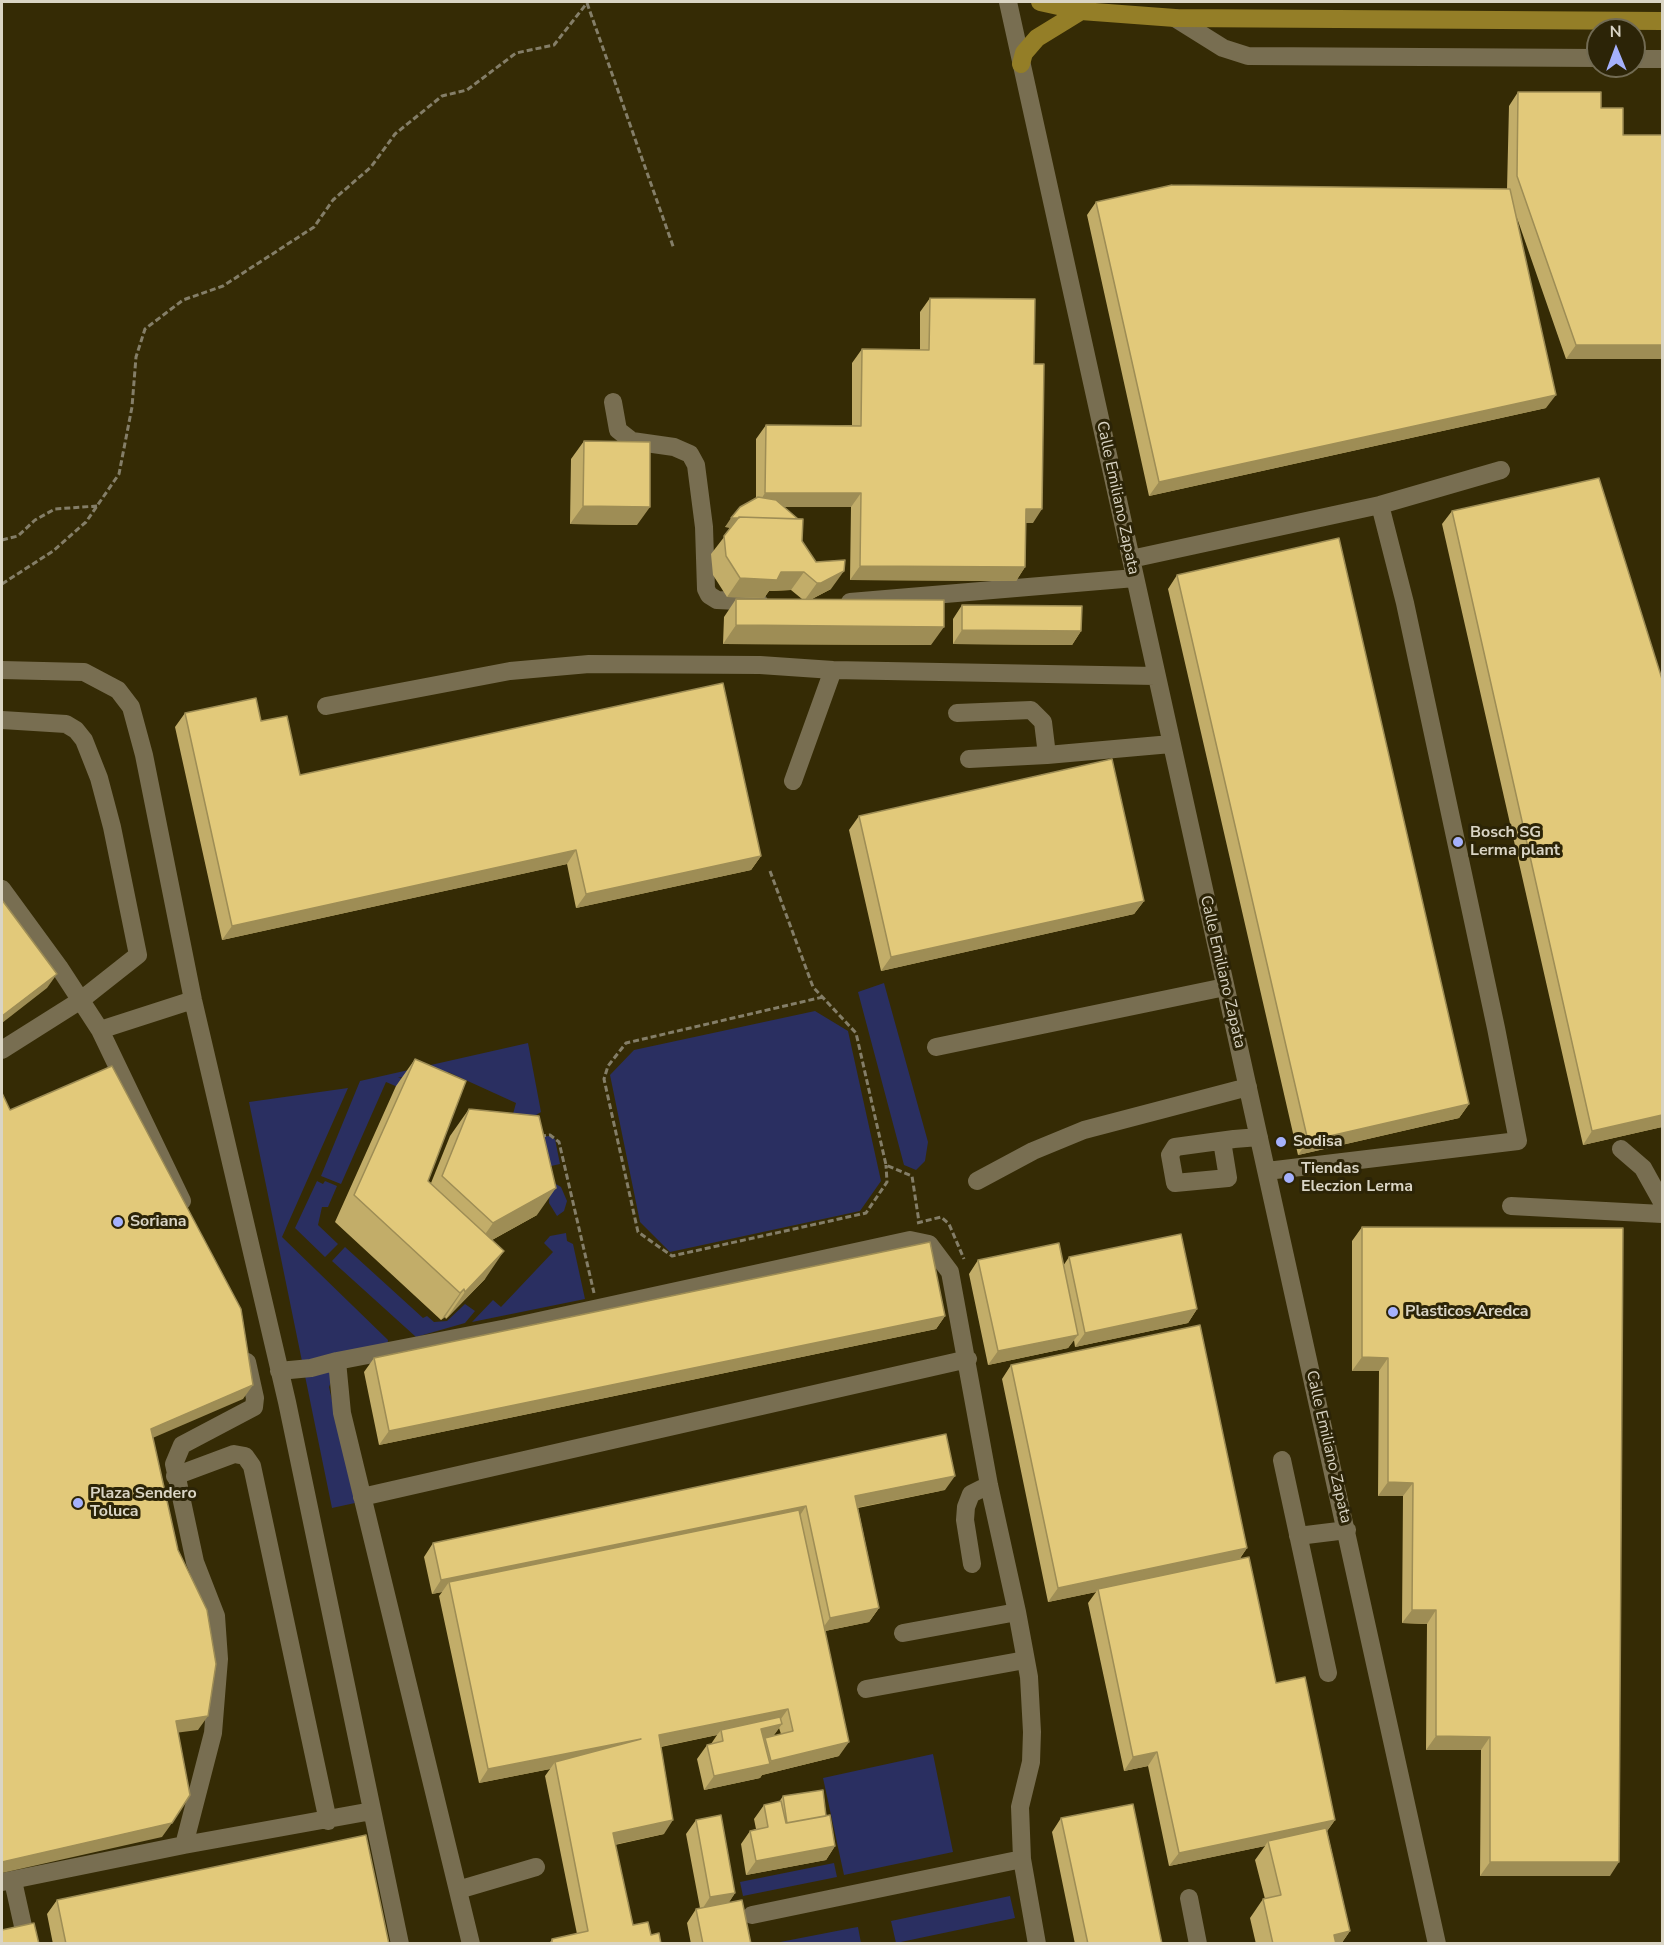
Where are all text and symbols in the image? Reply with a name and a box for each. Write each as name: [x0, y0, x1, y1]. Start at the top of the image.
north arrow: [1586, 18, 1646, 78]
text: N: [1610, 21, 1622, 43]
street label: Calle Emiliano Zapata: [1091, 420, 1143, 576]
place label: Bosch SG Lerma plant: [1470, 823, 1560, 861]
marker: Bosch SG Lerma plant: [1451, 835, 1465, 849]
street label: Calle Emiliano Zapata: [1195, 894, 1249, 1050]
place label: Sodisa: [1293, 1132, 1343, 1152]
marker: Sodisa: [1274, 1135, 1288, 1149]
place label: Tiendas Eleczion Lerma: [1301, 1159, 1413, 1197]
marker: Tiendas Eleczion Lerma: [1282, 1171, 1296, 1185]
place label: Soriana: [130, 1212, 187, 1232]
marker: Soriana: [111, 1215, 125, 1229]
place label: Plasticos Aredca: [1405, 1302, 1529, 1322]
marker: Plasticos Aredca: [1386, 1305, 1400, 1319]
street label: Calle Emiliano Zapata: [1301, 1369, 1355, 1525]
place label: Plaza Sendero Toluca: [90, 1484, 197, 1522]
marker: Plaza Sendero Toluca: [71, 1496, 85, 1510]

